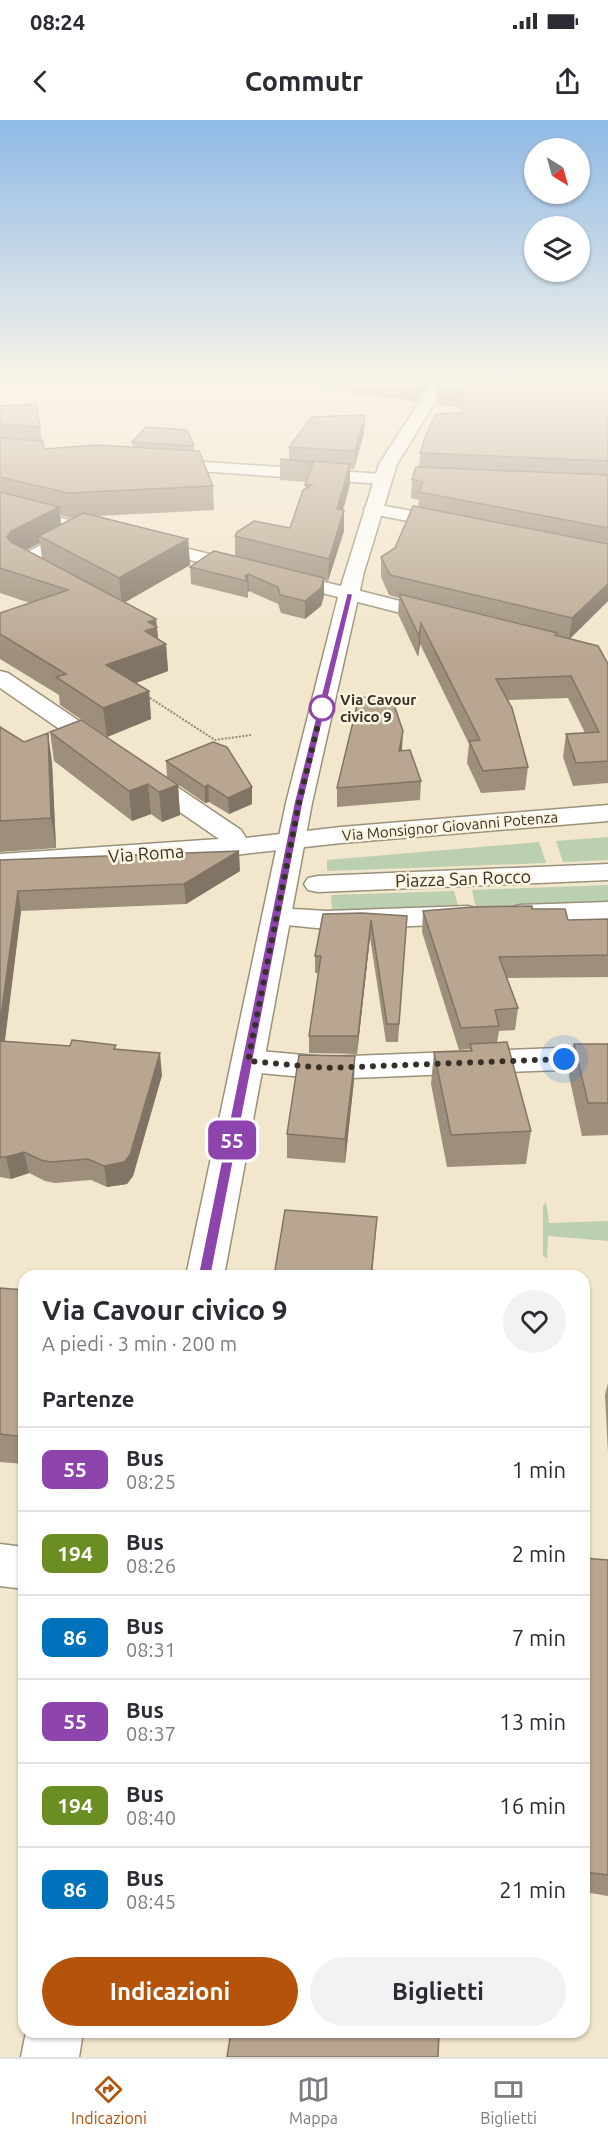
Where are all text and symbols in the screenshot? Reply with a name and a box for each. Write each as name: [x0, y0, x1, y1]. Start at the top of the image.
text: 08:24: [30, 9, 85, 34]
icon: back: [24, 65, 57, 98]
icon: share: [551, 65, 584, 98]
text: Commutr: [245, 66, 363, 96]
north arrow: [524, 138, 590, 204]
map controls: [524, 138, 590, 282]
button: layers: [524, 216, 590, 282]
place label: Via Cavour civico 9: [340, 691, 417, 725]
marker: Via Cavour civico 9: [309, 695, 335, 721]
street label: Via Monsignor Giovanni Potenza: [341, 808, 559, 844]
street label: Via Roma: [107, 840, 185, 866]
street label: Piazza San Rocco: [395, 866, 531, 890]
your location: [549, 1044, 579, 1074]
line badge: 55: [205, 1120, 259, 1160]
text: 55: [220, 1128, 244, 1152]
button: heart: [503, 1290, 566, 1353]
text: Via Cavour civico 9: [42, 1294, 288, 1325]
text: A piedi · 3 min · 200 m: [42, 1332, 237, 1355]
text: Partenze: [42, 1386, 134, 1411]
text: Bus: [126, 1445, 164, 1470]
text: 55: [63, 1457, 87, 1481]
text: 1 min: [512, 1457, 566, 1482]
text: 08:25: [126, 1470, 176, 1493]
text: Bus: [126, 1529, 164, 1554]
text: 194: [57, 1541, 93, 1565]
text: 2 min: [512, 1541, 566, 1566]
text: 08:26: [126, 1554, 176, 1577]
text: Bus: [126, 1613, 164, 1638]
text: 86: [63, 1625, 87, 1649]
text: 7 min: [512, 1625, 566, 1650]
text: 08:31: [126, 1638, 176, 1661]
text: Bus: [126, 1697, 164, 1722]
text: 55: [63, 1709, 87, 1733]
text: 13 min: [499, 1709, 566, 1734]
text: 08:37: [126, 1722, 176, 1745]
text: Bus: [126, 1781, 164, 1806]
text: 194: [57, 1793, 93, 1817]
text: 16 min: [499, 1793, 566, 1818]
text: 08:40: [126, 1806, 176, 1829]
text: Bus: [126, 1865, 164, 1890]
text: 86: [63, 1877, 87, 1901]
text: 21 min: [499, 1877, 566, 1902]
text: 08:45: [126, 1890, 176, 1913]
button: Indicazioni: [42, 1957, 298, 2026]
button: Biglietti: [310, 1957, 566, 2026]
tab: Indicazioni: [71, 2073, 147, 2127]
tab: Mappa: [289, 2073, 338, 2127]
tab: Biglietti: [480, 2073, 537, 2127]

